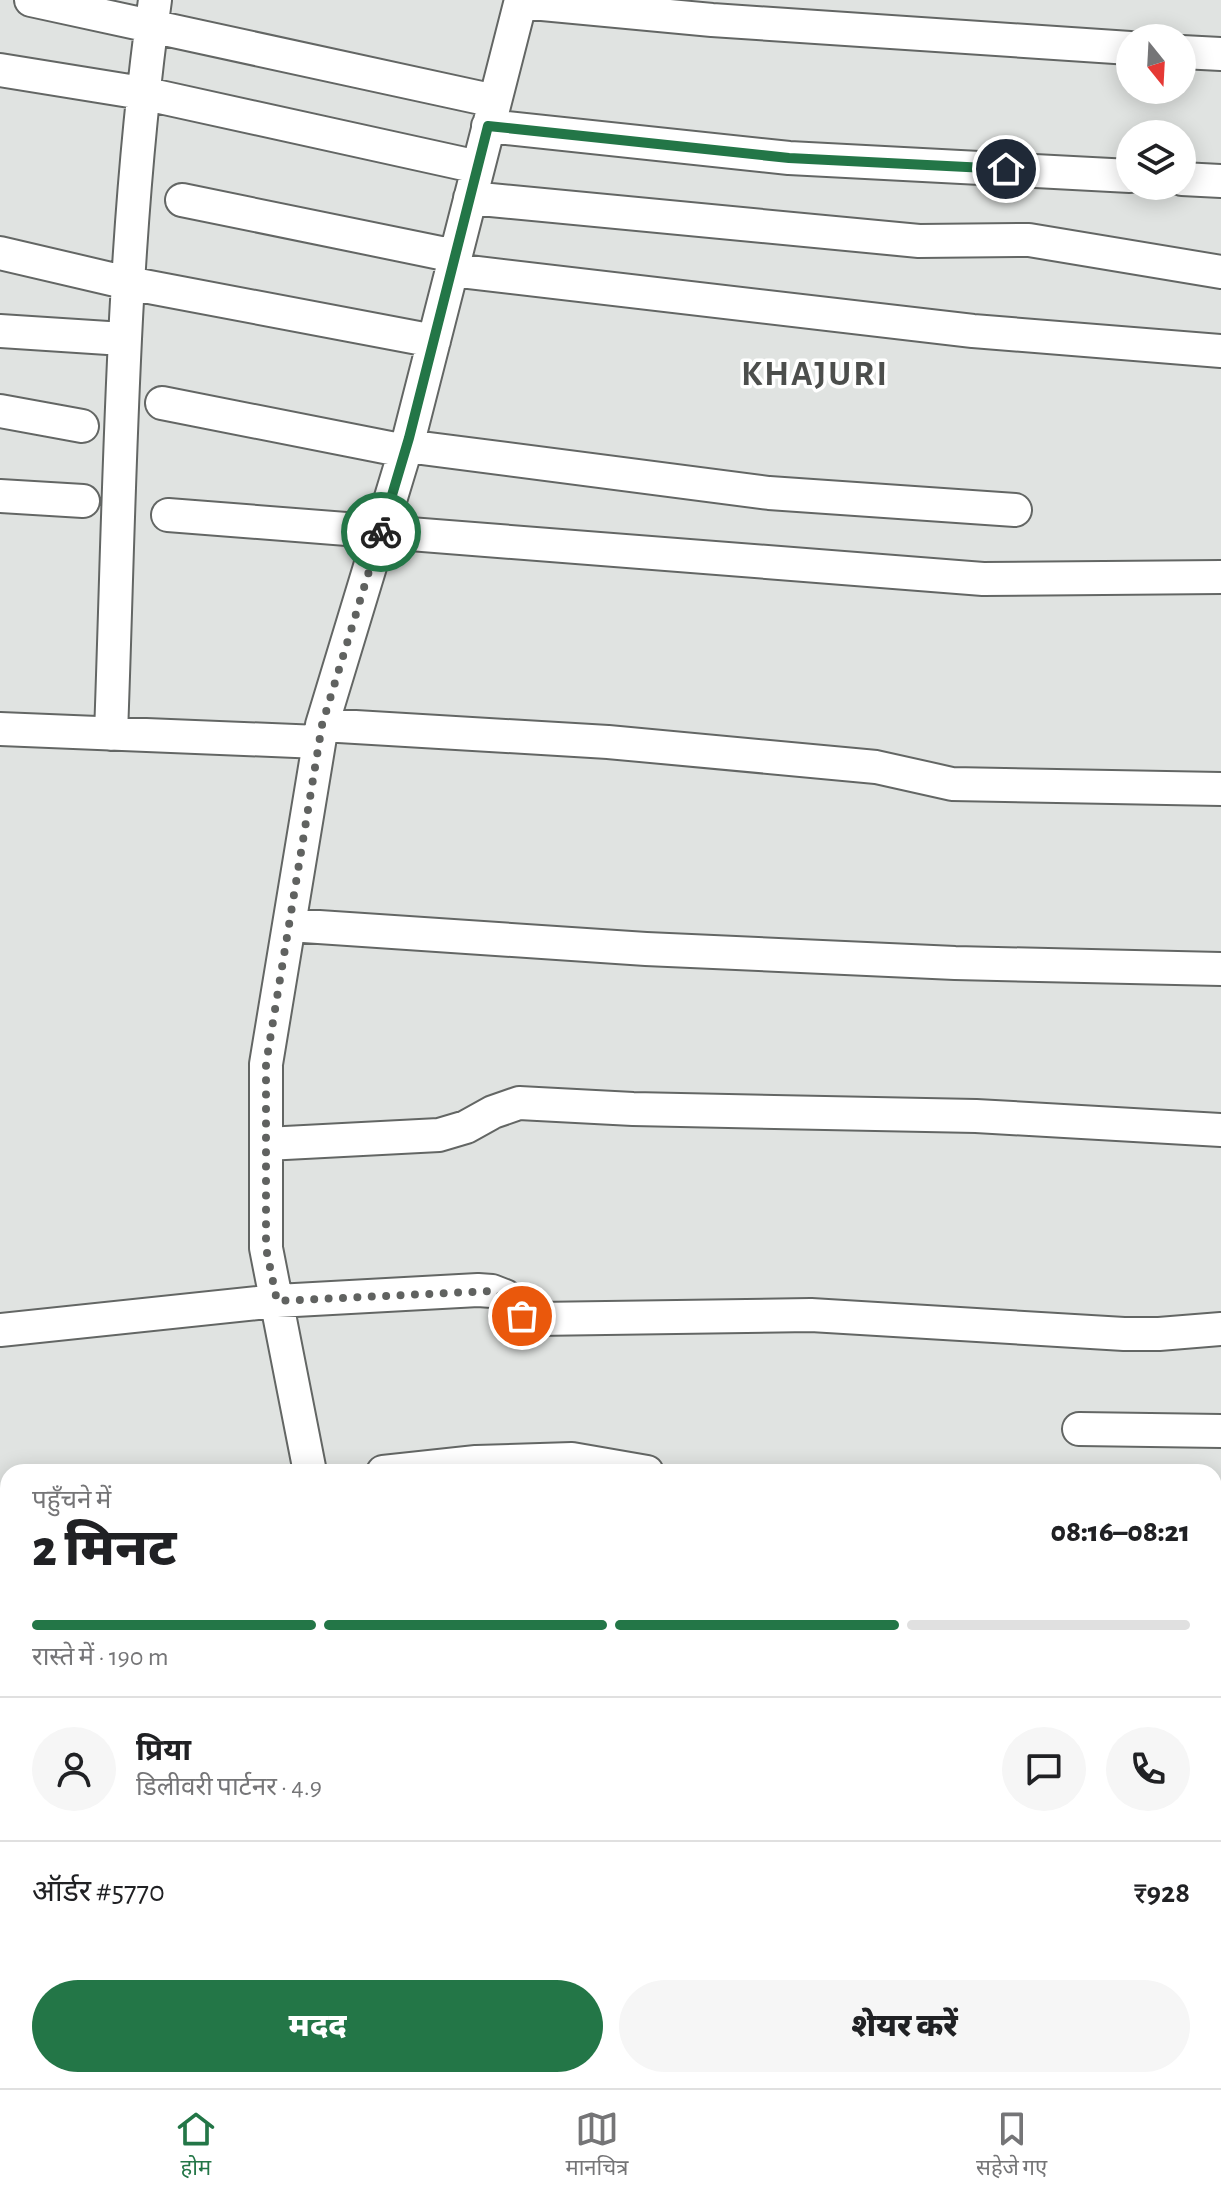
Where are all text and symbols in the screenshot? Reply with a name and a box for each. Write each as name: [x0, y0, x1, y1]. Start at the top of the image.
north arrow: [1116, 24, 1196, 104]
map controls: [1116, 24, 1196, 200]
button: layers: [1116, 120, 1196, 200]
pin: [972, 135, 1040, 203]
icon: home: [984, 147, 1028, 191]
district label: KHAJURI: [741, 356, 889, 392]
courier: [341, 492, 421, 572]
icon: bike: [359, 510, 403, 554]
pin: [488, 1282, 556, 1350]
icon: bag: [500, 1294, 544, 1338]
text: पहुँचने में: [32, 1487, 111, 1513]
text: 08:16–08:21: [1050, 1517, 1190, 1547]
text: 2 मिनट: [32, 1523, 176, 1575]
text: रास्ते में · 190 m: [32, 1644, 169, 1670]
button: person: [32, 1727, 116, 1811]
button: chat: [1002, 1727, 1086, 1811]
button: phone: [1106, 1727, 1190, 1811]
text: प्रिया: [136, 1736, 191, 1766]
text: डिलीवरी पार्टनर · 4.9: [136, 1774, 322, 1800]
text: ऑर्डर #5770: [32, 1877, 165, 1907]
text: ₹928: [1134, 1878, 1190, 1908]
button: मदद: [32, 1980, 603, 2072]
button: शेयर करें: [619, 1980, 1190, 2072]
tab: होम: [174, 2107, 218, 2184]
tab: मानचित्र: [566, 2107, 628, 2184]
tab: सहेजे गए: [976, 2107, 1047, 2184]

